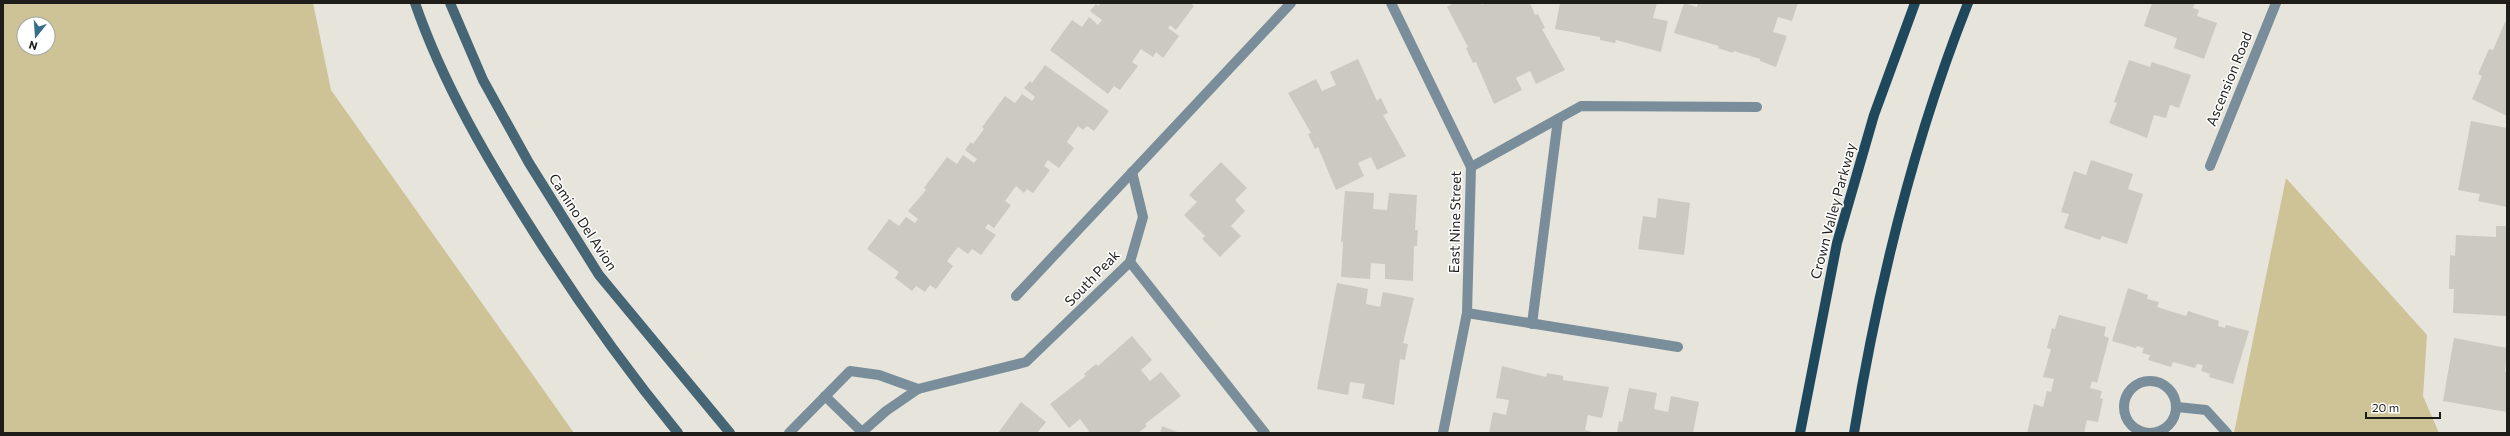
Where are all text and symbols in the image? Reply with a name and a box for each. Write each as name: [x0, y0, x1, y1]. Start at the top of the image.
north arrow: [16, 16, 56, 56]
street label: Ascension Road: [2202, 29, 2255, 128]
text: N: [27, 39, 39, 53]
street label: Crown Valley Parkway: [1806, 141, 1859, 281]
street label: Camino Del Avion: [546, 170, 621, 273]
street label: East Nine Street: [1445, 170, 1464, 273]
street label: South Peak: [1061, 246, 1123, 309]
scale bar: [2366, 394, 2440, 420]
text: 20 m: [2372, 400, 2399, 414]

